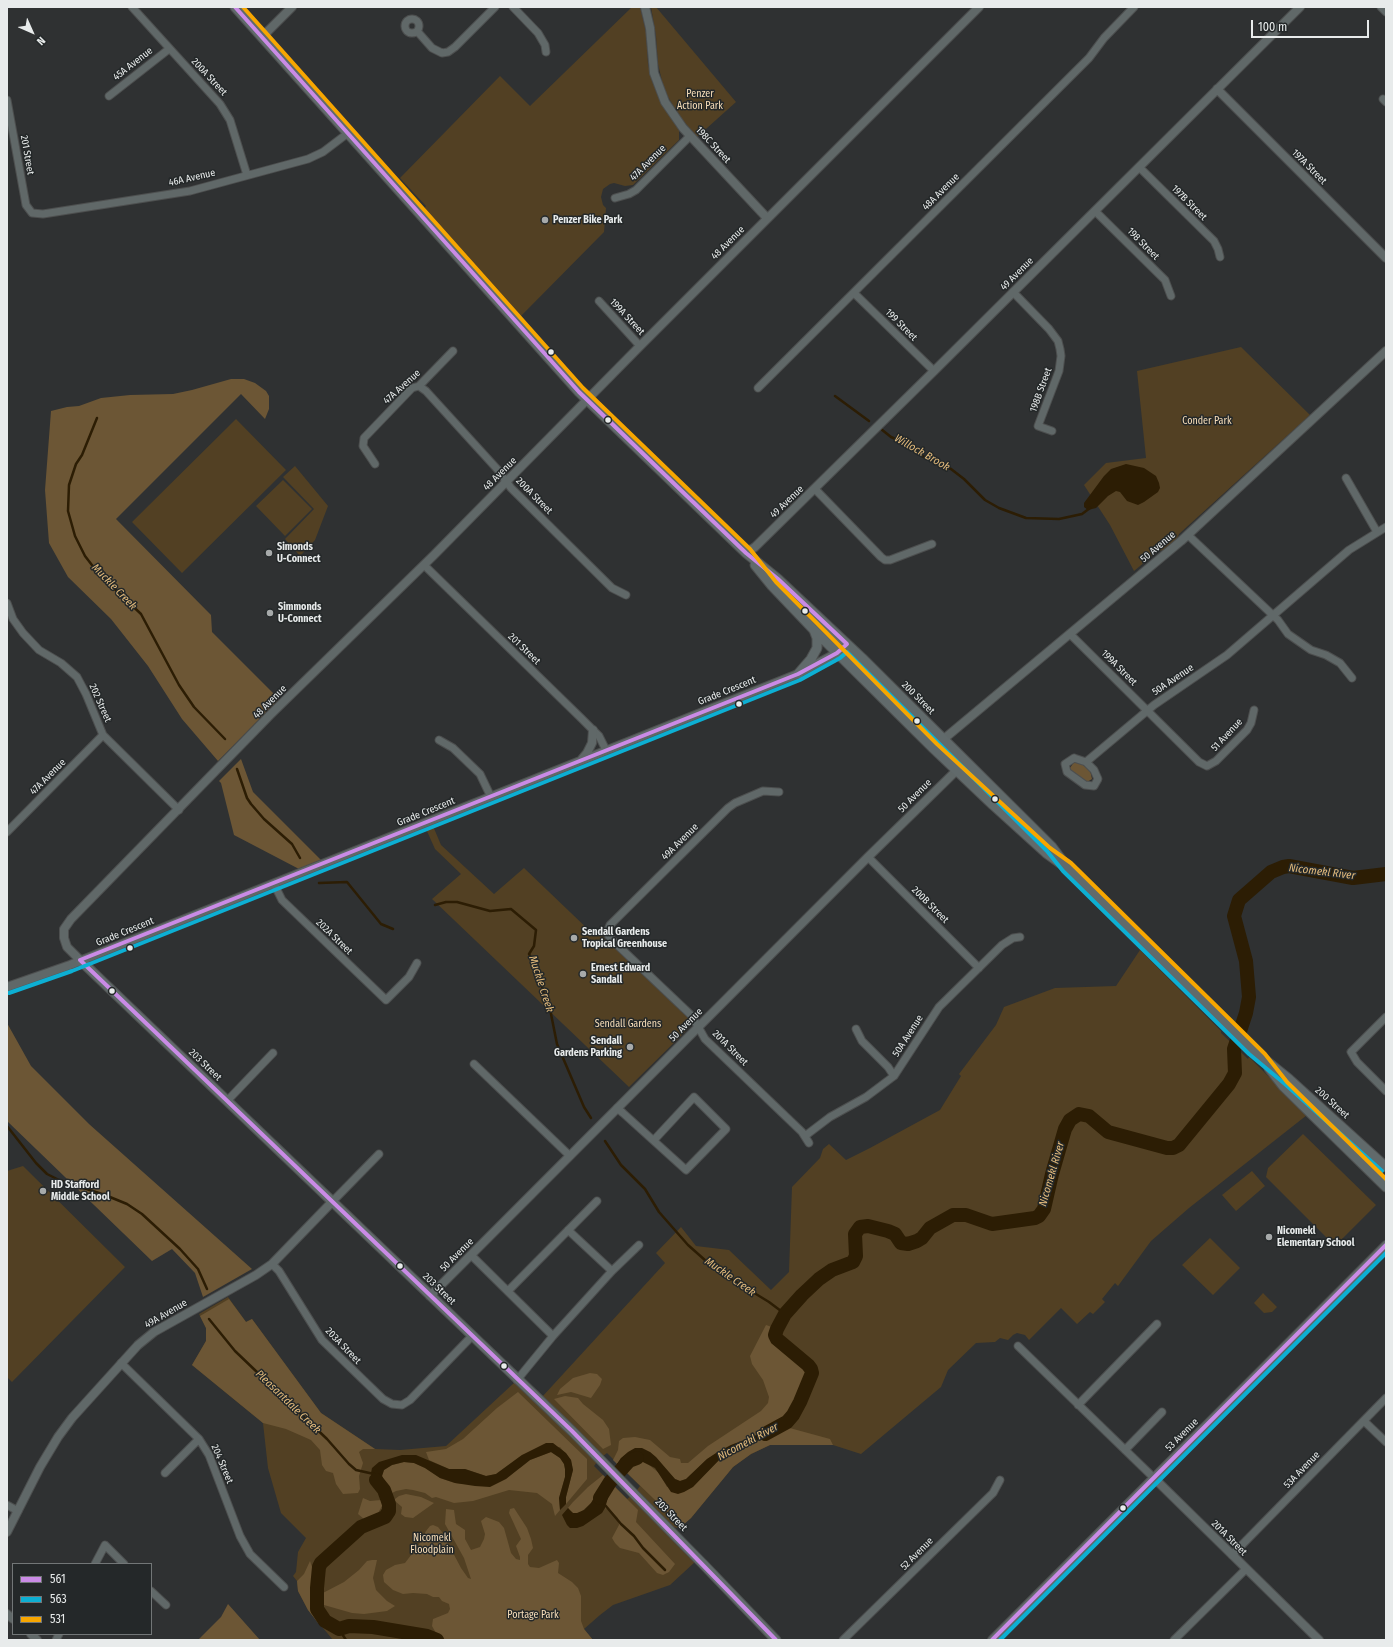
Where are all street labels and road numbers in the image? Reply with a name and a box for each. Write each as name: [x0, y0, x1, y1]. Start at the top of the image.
street label: 45A Avenue: [111, 45, 155, 83]
street label: 200A Street: [189, 56, 229, 98]
street label: 198C Street: [693, 124, 733, 166]
street label: 201 Street: [18, 134, 36, 176]
street label: 47A Avenue: [627, 142, 669, 184]
street label: 197A Street: [1289, 147, 1329, 187]
street label: 46A Avenue: [168, 167, 216, 189]
street label: 48A Avenue: [920, 171, 962, 213]
street label: 197B Street: [1169, 183, 1209, 223]
street label: 48 Avenue: [709, 224, 747, 262]
street label: 198 Street: [1124, 225, 1162, 263]
street label: 49 Avenue: [998, 255, 1036, 293]
street label: 199A Street: [607, 296, 647, 338]
street label: 199 Street: [882, 306, 920, 344]
street label: 198B Street: [1027, 366, 1055, 414]
street label: 47A Avenue: [381, 367, 423, 407]
street label: 48 Avenue: [481, 455, 519, 493]
street label: 200A Street: [513, 475, 555, 517]
street label: 49 Avenue: [768, 483, 806, 521]
street label: 50 Avenue: [1138, 529, 1178, 565]
street label: 201 Street: [505, 631, 543, 667]
street label: 199A Street: [1099, 648, 1139, 688]
street label: 50A Avenue: [1150, 662, 1196, 698]
street label: Grade Crescent: [696, 674, 758, 708]
street label: 200 Street: [899, 679, 937, 717]
street label: 202 Street: [86, 682, 114, 724]
street label: 48 Avenue: [251, 683, 289, 721]
street label: 51 Avenue: [1209, 716, 1245, 754]
street label: 47A Avenue: [27, 756, 69, 798]
street label: 50 Avenue: [896, 777, 934, 815]
street label: Grade Crescent: [395, 795, 457, 829]
street label: 49A Avenue: [659, 821, 701, 863]
street label: 200B Street: [909, 884, 951, 926]
street label: Grade Crescent: [94, 915, 156, 949]
street label: 202A Street: [313, 917, 355, 957]
street label: 50 Avenue: [667, 1006, 705, 1044]
street label: 50A Avenue: [890, 1013, 926, 1059]
street label: 201A Street: [710, 1028, 750, 1068]
street label: 203 Street: [186, 1046, 224, 1084]
street label: 200 Street: [1312, 1085, 1352, 1121]
street label: 50 Avenue: [438, 1236, 476, 1274]
street label: 203 Street: [420, 1270, 458, 1308]
street label: 49A Avenue: [143, 1297, 189, 1331]
street label: 203A Street: [323, 1325, 363, 1367]
street label: 53 Avenue: [1163, 1416, 1201, 1454]
street label: 204 Street: [208, 1443, 236, 1485]
street label: 53A Avenue: [1281, 1449, 1323, 1491]
street label: 203 Street: [652, 1496, 690, 1534]
street label: 201A Street: [1209, 1518, 1249, 1558]
street label: 52 Avenue: [898, 1535, 936, 1573]

